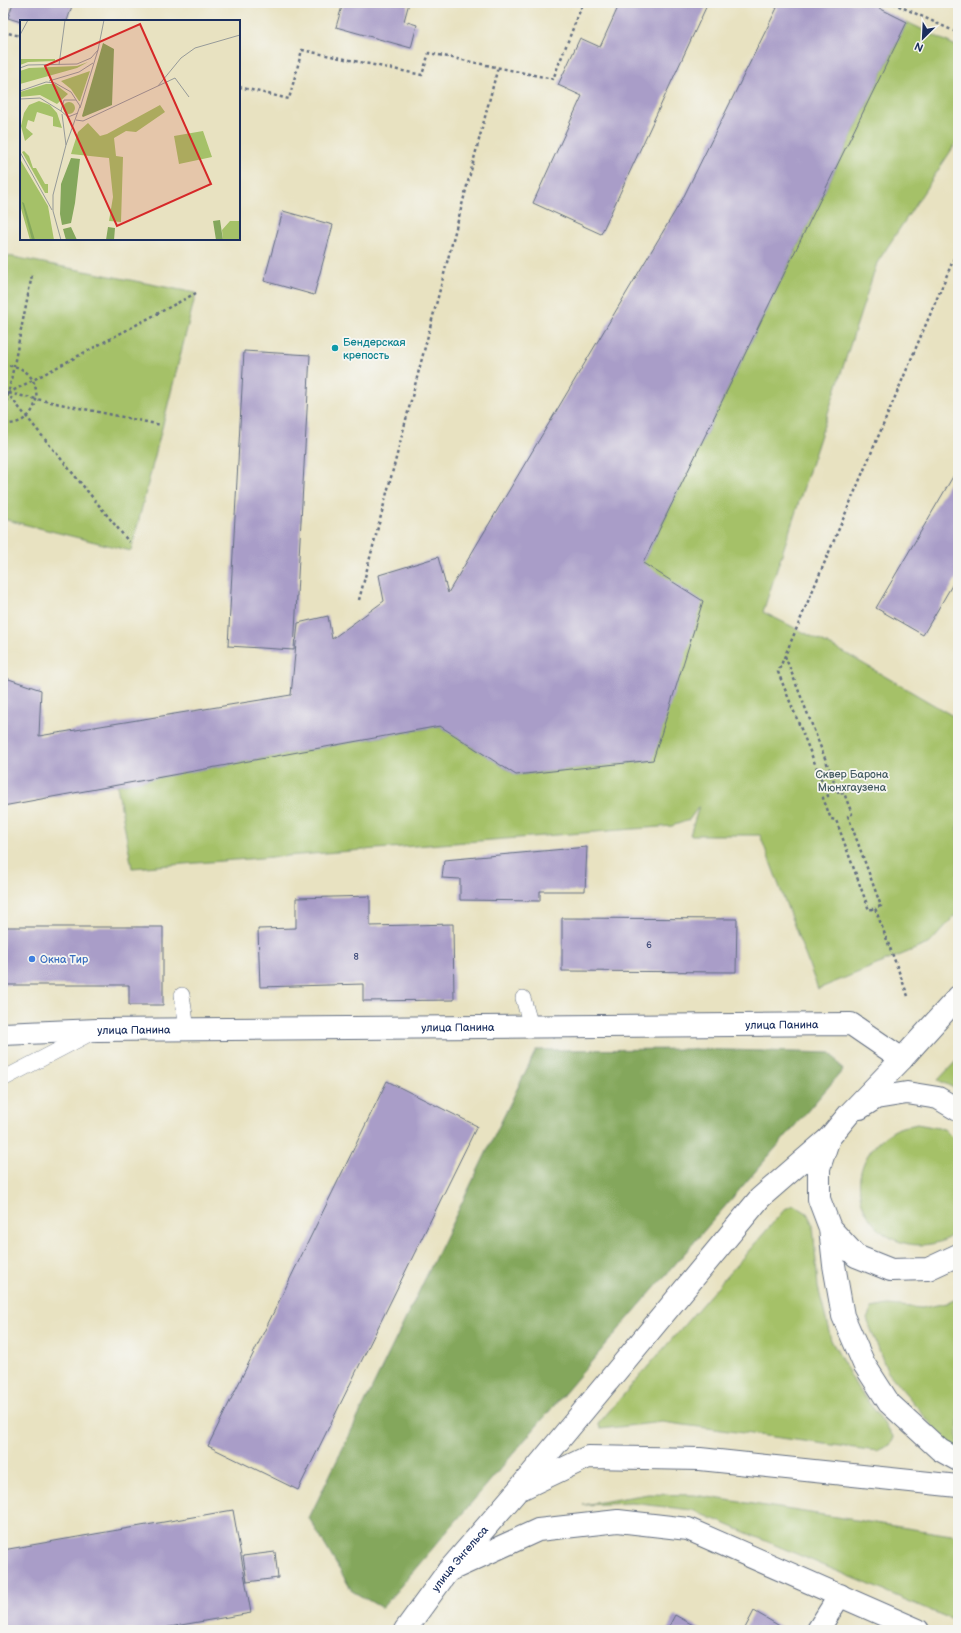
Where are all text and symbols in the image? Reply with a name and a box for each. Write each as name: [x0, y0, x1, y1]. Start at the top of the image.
north arrow: [903, 18, 943, 58]
inset map: [20, 20, 240, 240]
text: N: [913, 39, 926, 54]
place label: Бендерская крепость: [343, 336, 406, 362]
marker: Бендерская крепость: [330, 343, 340, 353]
park label: Сквер Барона Мюнхгаузена: [815, 768, 889, 794]
house number: 6: [646, 940, 652, 951]
house number: 8: [353, 952, 359, 963]
place label: Окна Тир: [40, 953, 89, 966]
marker: Окна Тир: [27, 954, 37, 964]
street label: улица Панина: [745, 1018, 819, 1031]
street label: улица Панина: [421, 1020, 495, 1034]
street label: улица Панина: [97, 1023, 171, 1036]
street label: улица Энгельса: [429, 1523, 491, 1594]

